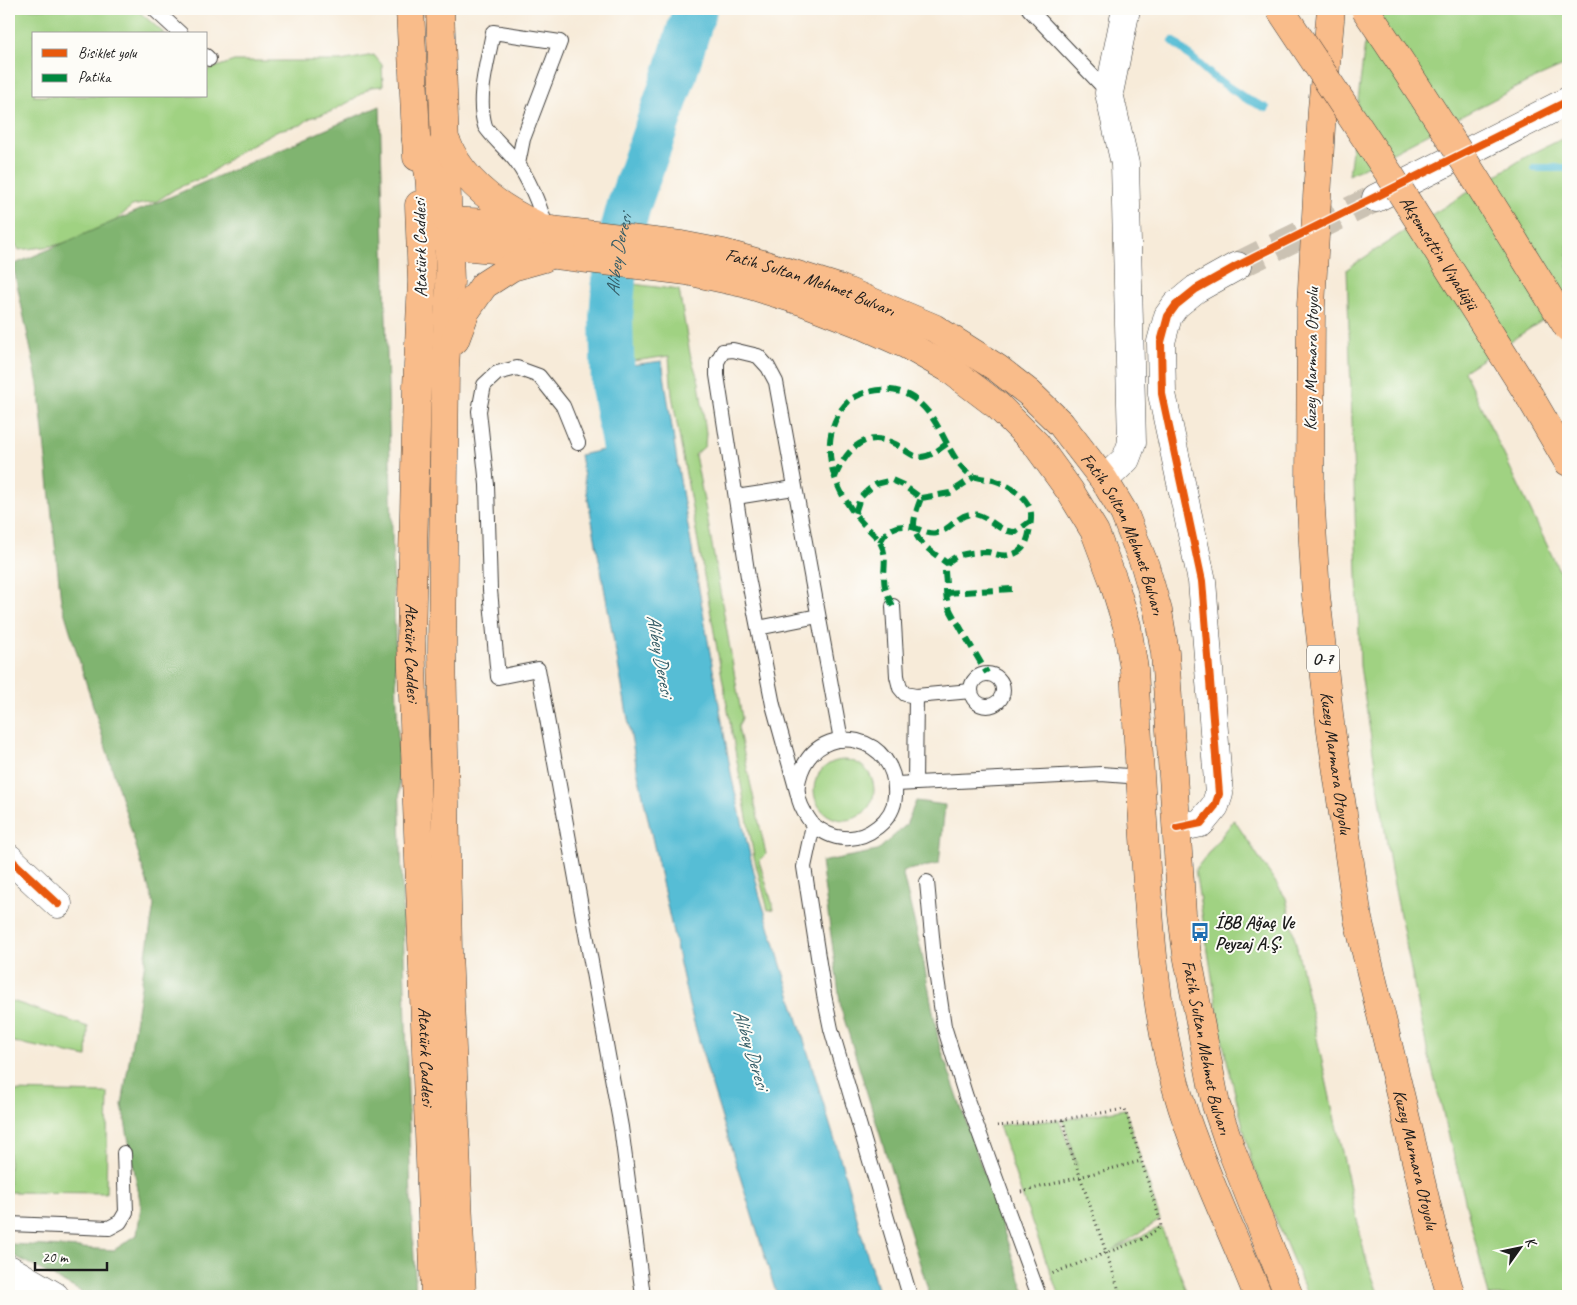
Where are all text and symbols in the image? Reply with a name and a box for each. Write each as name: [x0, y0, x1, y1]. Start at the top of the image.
legend: [32, 32, 208, 98]
text: Bisiklet yolu: [78, 44, 138, 63]
text: Patika: [78, 68, 112, 87]
street label: Akşemsettin Viyadüğü: [1395, 192, 1484, 315]
street label: Atatürk Caddesi: [408, 196, 432, 298]
water label: Alibey Deresi: [601, 208, 639, 297]
street label: Fatih Sultan Mehmet Bulvarı: [723, 243, 899, 321]
street label: Kuzey Marmara Otoyolu: [1299, 286, 1323, 431]
street label: Fatih Sultan Mehmet Bulvarı: [1076, 448, 1170, 617]
street label: Atatürk Caddesi: [400, 603, 424, 705]
water label: Alibey Deresi: [641, 613, 680, 702]
road number: O-7: [1307, 646, 1339, 672]
street label: Kuzey Marmara Otoyolu: [1316, 691, 1357, 837]
place label: İBB Ağaç Ve Peyzaj A.Ş.: [1215, 911, 1296, 954]
bus stop icon: İBB Ağaç Ve Peyzaj A.Ş.: [1189, 921, 1211, 943]
street label: Fatih Sultan Mehmet Bulvarı: [1177, 958, 1236, 1138]
water label: Alibey Deresi: [728, 1006, 776, 1096]
street label: Atatürk Caddesi: [413, 1007, 439, 1109]
street label: Kuzey Marmara Otoyolu: [1388, 1087, 1443, 1233]
north arrow: [1494, 1222, 1544, 1272]
text: K: [1521, 1234, 1541, 1251]
scale bar: [35, 1240, 108, 1272]
text: 20 m: [42, 1248, 69, 1267]

